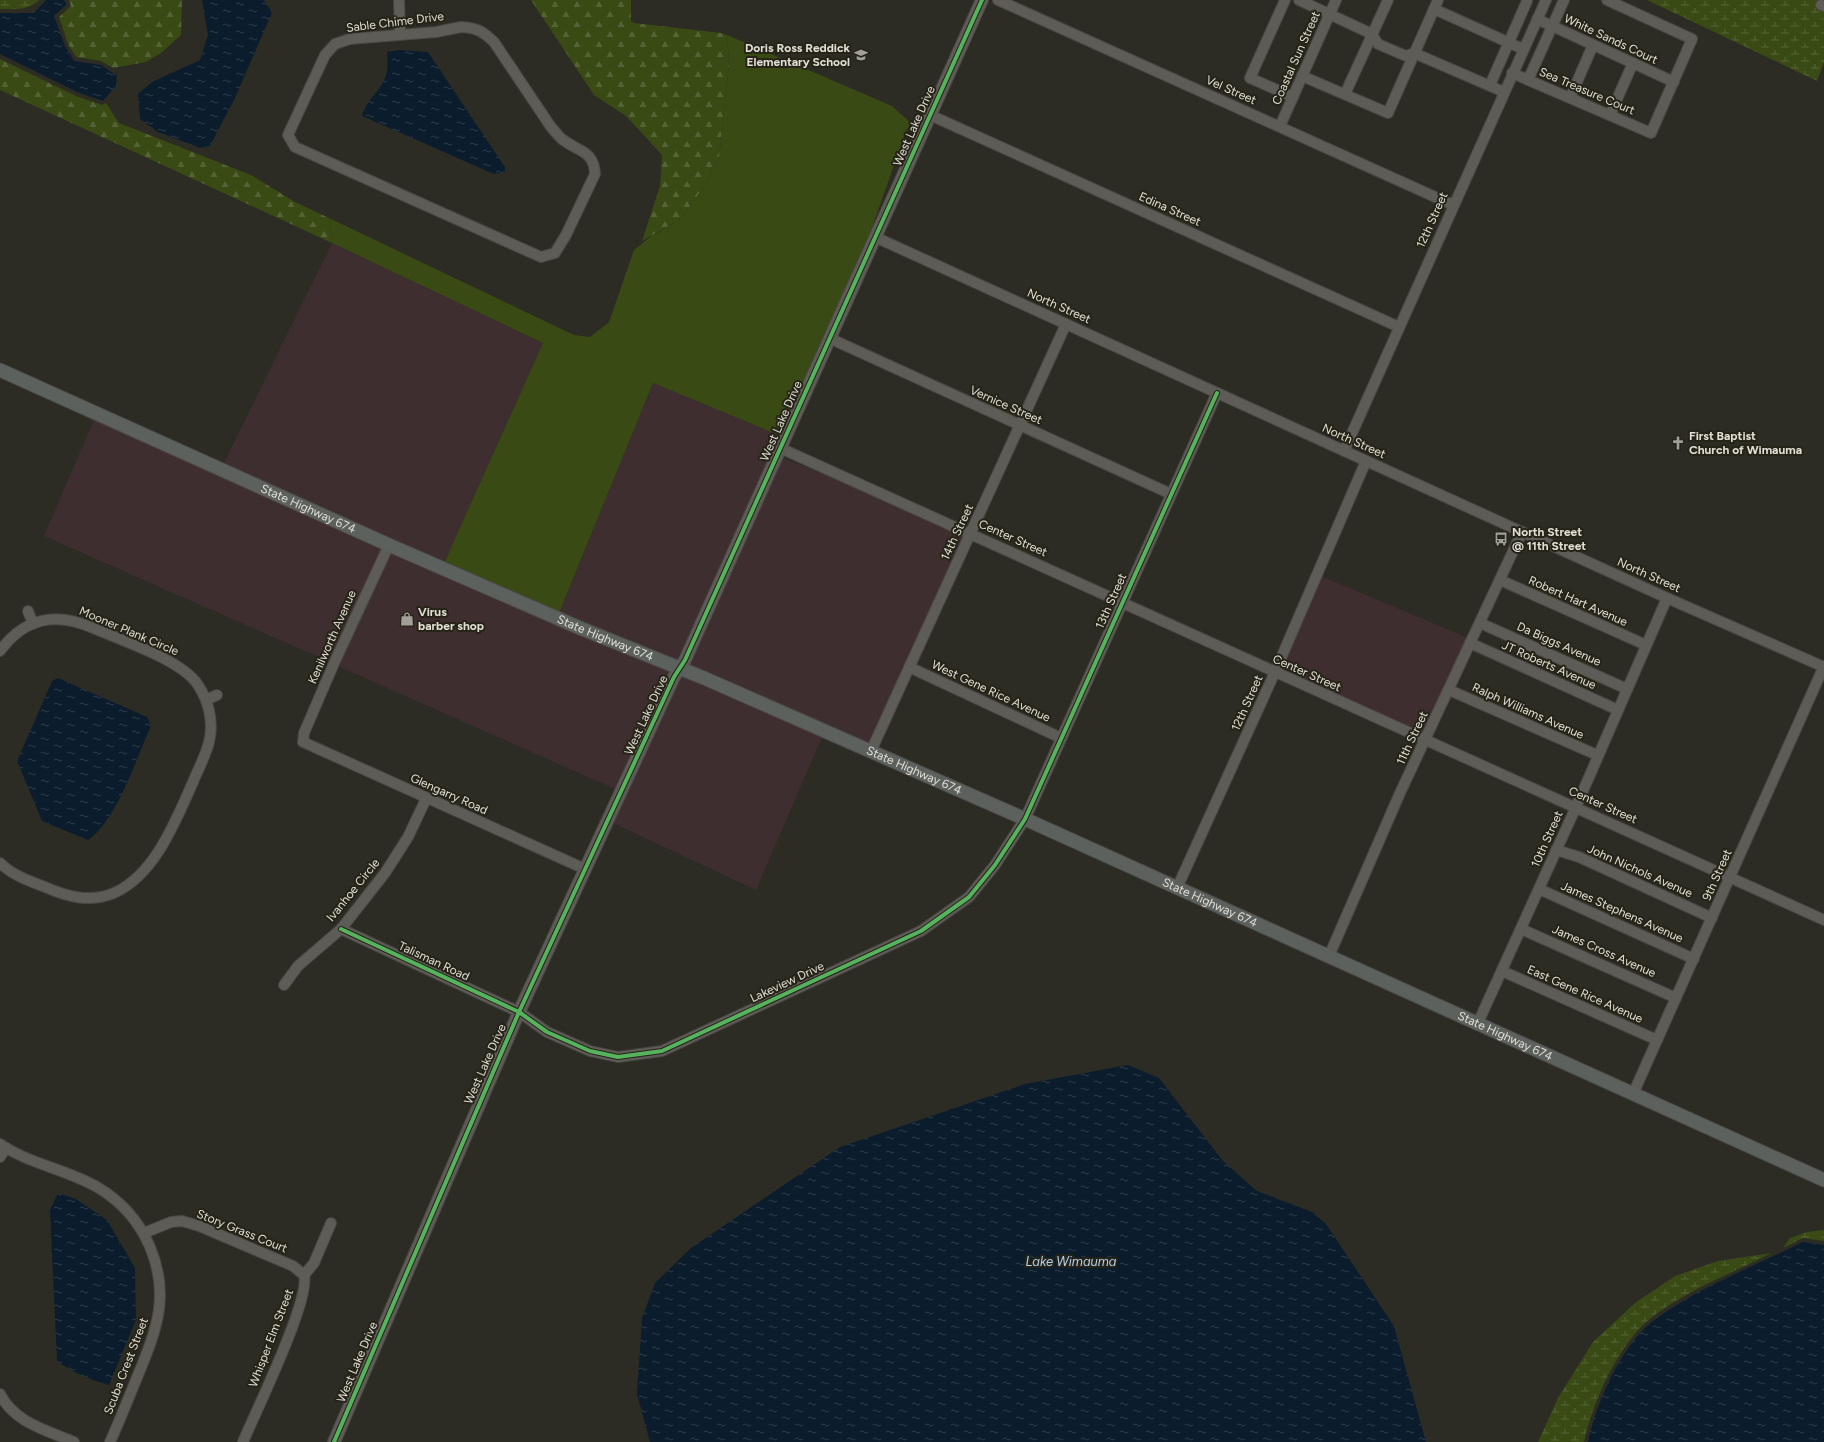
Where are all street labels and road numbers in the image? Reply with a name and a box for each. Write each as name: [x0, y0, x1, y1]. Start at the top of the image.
street label: Sable Chime Drive: [345, 9, 445, 35]
street label: Coastal Sun Street: [1269, 9, 1323, 107]
street label: White Sands Court: [1562, 11, 1660, 67]
street label: Sea Treasure Court: [1537, 65, 1637, 118]
street label: Vel Street: [1204, 73, 1259, 107]
street label: West Lake Drive: [890, 83, 938, 168]
street label: Edina Street: [1137, 189, 1204, 229]
street label: 12th Street: [1414, 190, 1451, 250]
street label: North Street: [1025, 286, 1093, 326]
street label: West Lake Drive: [757, 378, 805, 463]
street label: Vernice Street: [968, 383, 1045, 427]
street label: North Street: [1320, 421, 1388, 461]
street label: State Highway 674: [258, 481, 359, 536]
street label: 14th Street: [938, 501, 976, 562]
street label: Center Street: [977, 517, 1050, 560]
street label: North Street: [1615, 555, 1683, 595]
street label: 13th Street: [1093, 571, 1130, 631]
street label: Robert Hart Avenue: [1526, 573, 1630, 629]
street label: Kenilworth Avenue: [305, 588, 359, 686]
street label: Mooner Plank Circle: [77, 604, 181, 658]
street label: State Highway 674: [555, 612, 656, 664]
street label: Da Biggs Avenue: [1515, 619, 1604, 669]
street label: JT Roberts Avenue: [1500, 638, 1599, 692]
street label: Center Street: [1271, 652, 1344, 695]
street label: West Gene Rice Avenue: [929, 657, 1053, 725]
street label: West Lake Drive: [621, 673, 671, 757]
street label: 12th Street: [1229, 673, 1266, 733]
street label: Ralph Williams Avenue: [1470, 680, 1586, 742]
street label: 11th Street: [1393, 708, 1431, 767]
street label: State Highway 674: [864, 743, 965, 798]
street label: Glengarry Road: [408, 771, 490, 817]
street label: Center Street: [1567, 784, 1640, 827]
street label: 10th Street: [1528, 808, 1566, 869]
street label: John Nichols Avenue: [1585, 842, 1695, 901]
street label: 9th Street: [1700, 847, 1735, 903]
street label: Ivanhoe Circle: [323, 856, 383, 924]
street label: State Highway 674: [1160, 875, 1260, 930]
street label: James Stephens Avenue: [1559, 879, 1686, 945]
street label: James Cross Avenue: [1550, 922, 1658, 980]
street label: Talisman Road: [396, 938, 472, 984]
street label: Lakeview Drive: [748, 959, 827, 1005]
street label: East Gene Rice Avenue: [1525, 962, 1645, 1026]
street label: State Highway 674: [1455, 1008, 1555, 1064]
street label: West Lake Drive: [461, 1021, 509, 1106]
street label: Story Grass Court: [195, 1206, 290, 1256]
street label: Whisper Elm Street: [246, 1287, 296, 1389]
street label: Scuba Crest Street: [101, 1315, 151, 1416]
street label: West Lake Drive: [334, 1319, 380, 1404]

